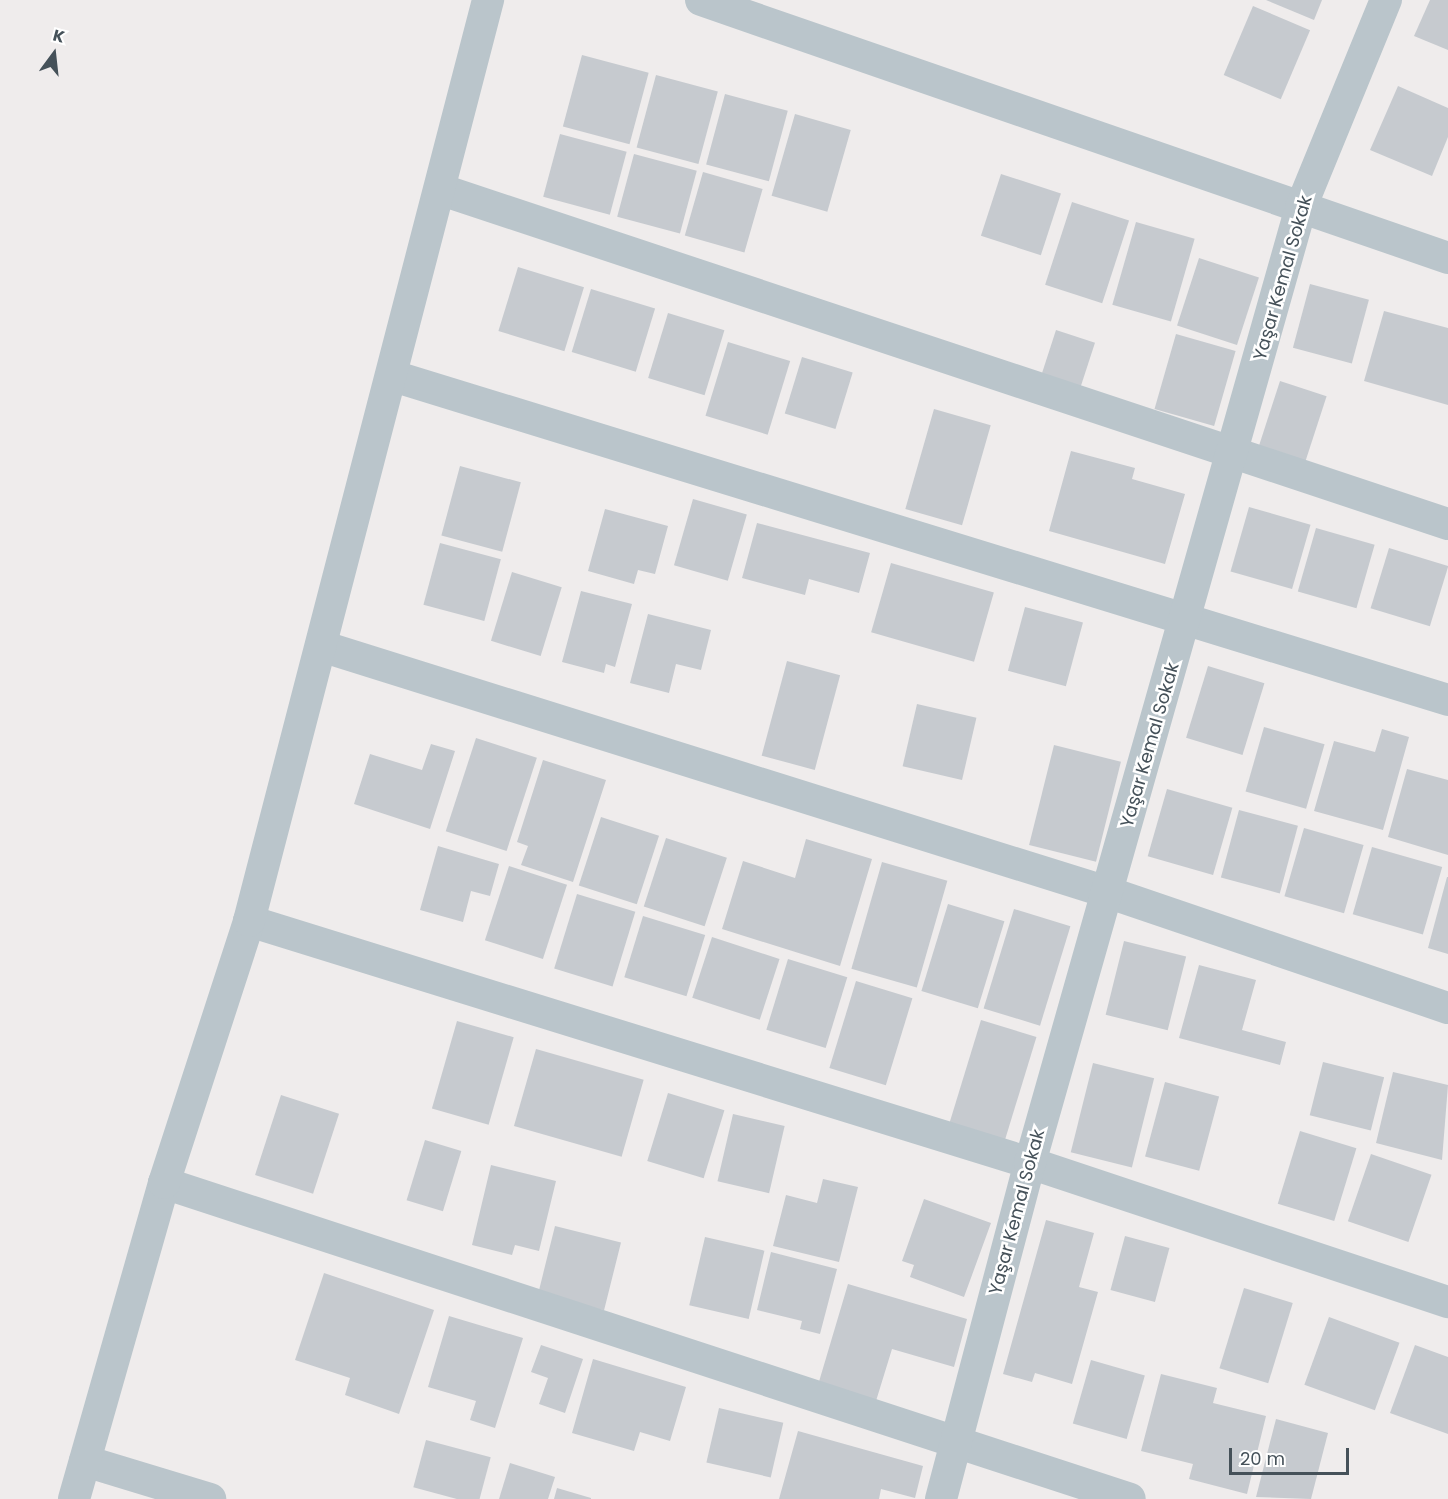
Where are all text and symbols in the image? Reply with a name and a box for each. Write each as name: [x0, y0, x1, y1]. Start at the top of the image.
north arrow: [24, 24, 84, 84]
text: K: [50, 24, 67, 49]
street label: Yaşar Kemal Sokak: [1249, 193, 1317, 363]
street label: Yaşar Kemal Sokak: [1116, 660, 1184, 830]
street label: Yaşar Kemal Sokak: [985, 1127, 1049, 1297]
scale bar: [1232, 1436, 1352, 1474]
text: 20 m: [1240, 1446, 1285, 1471]

